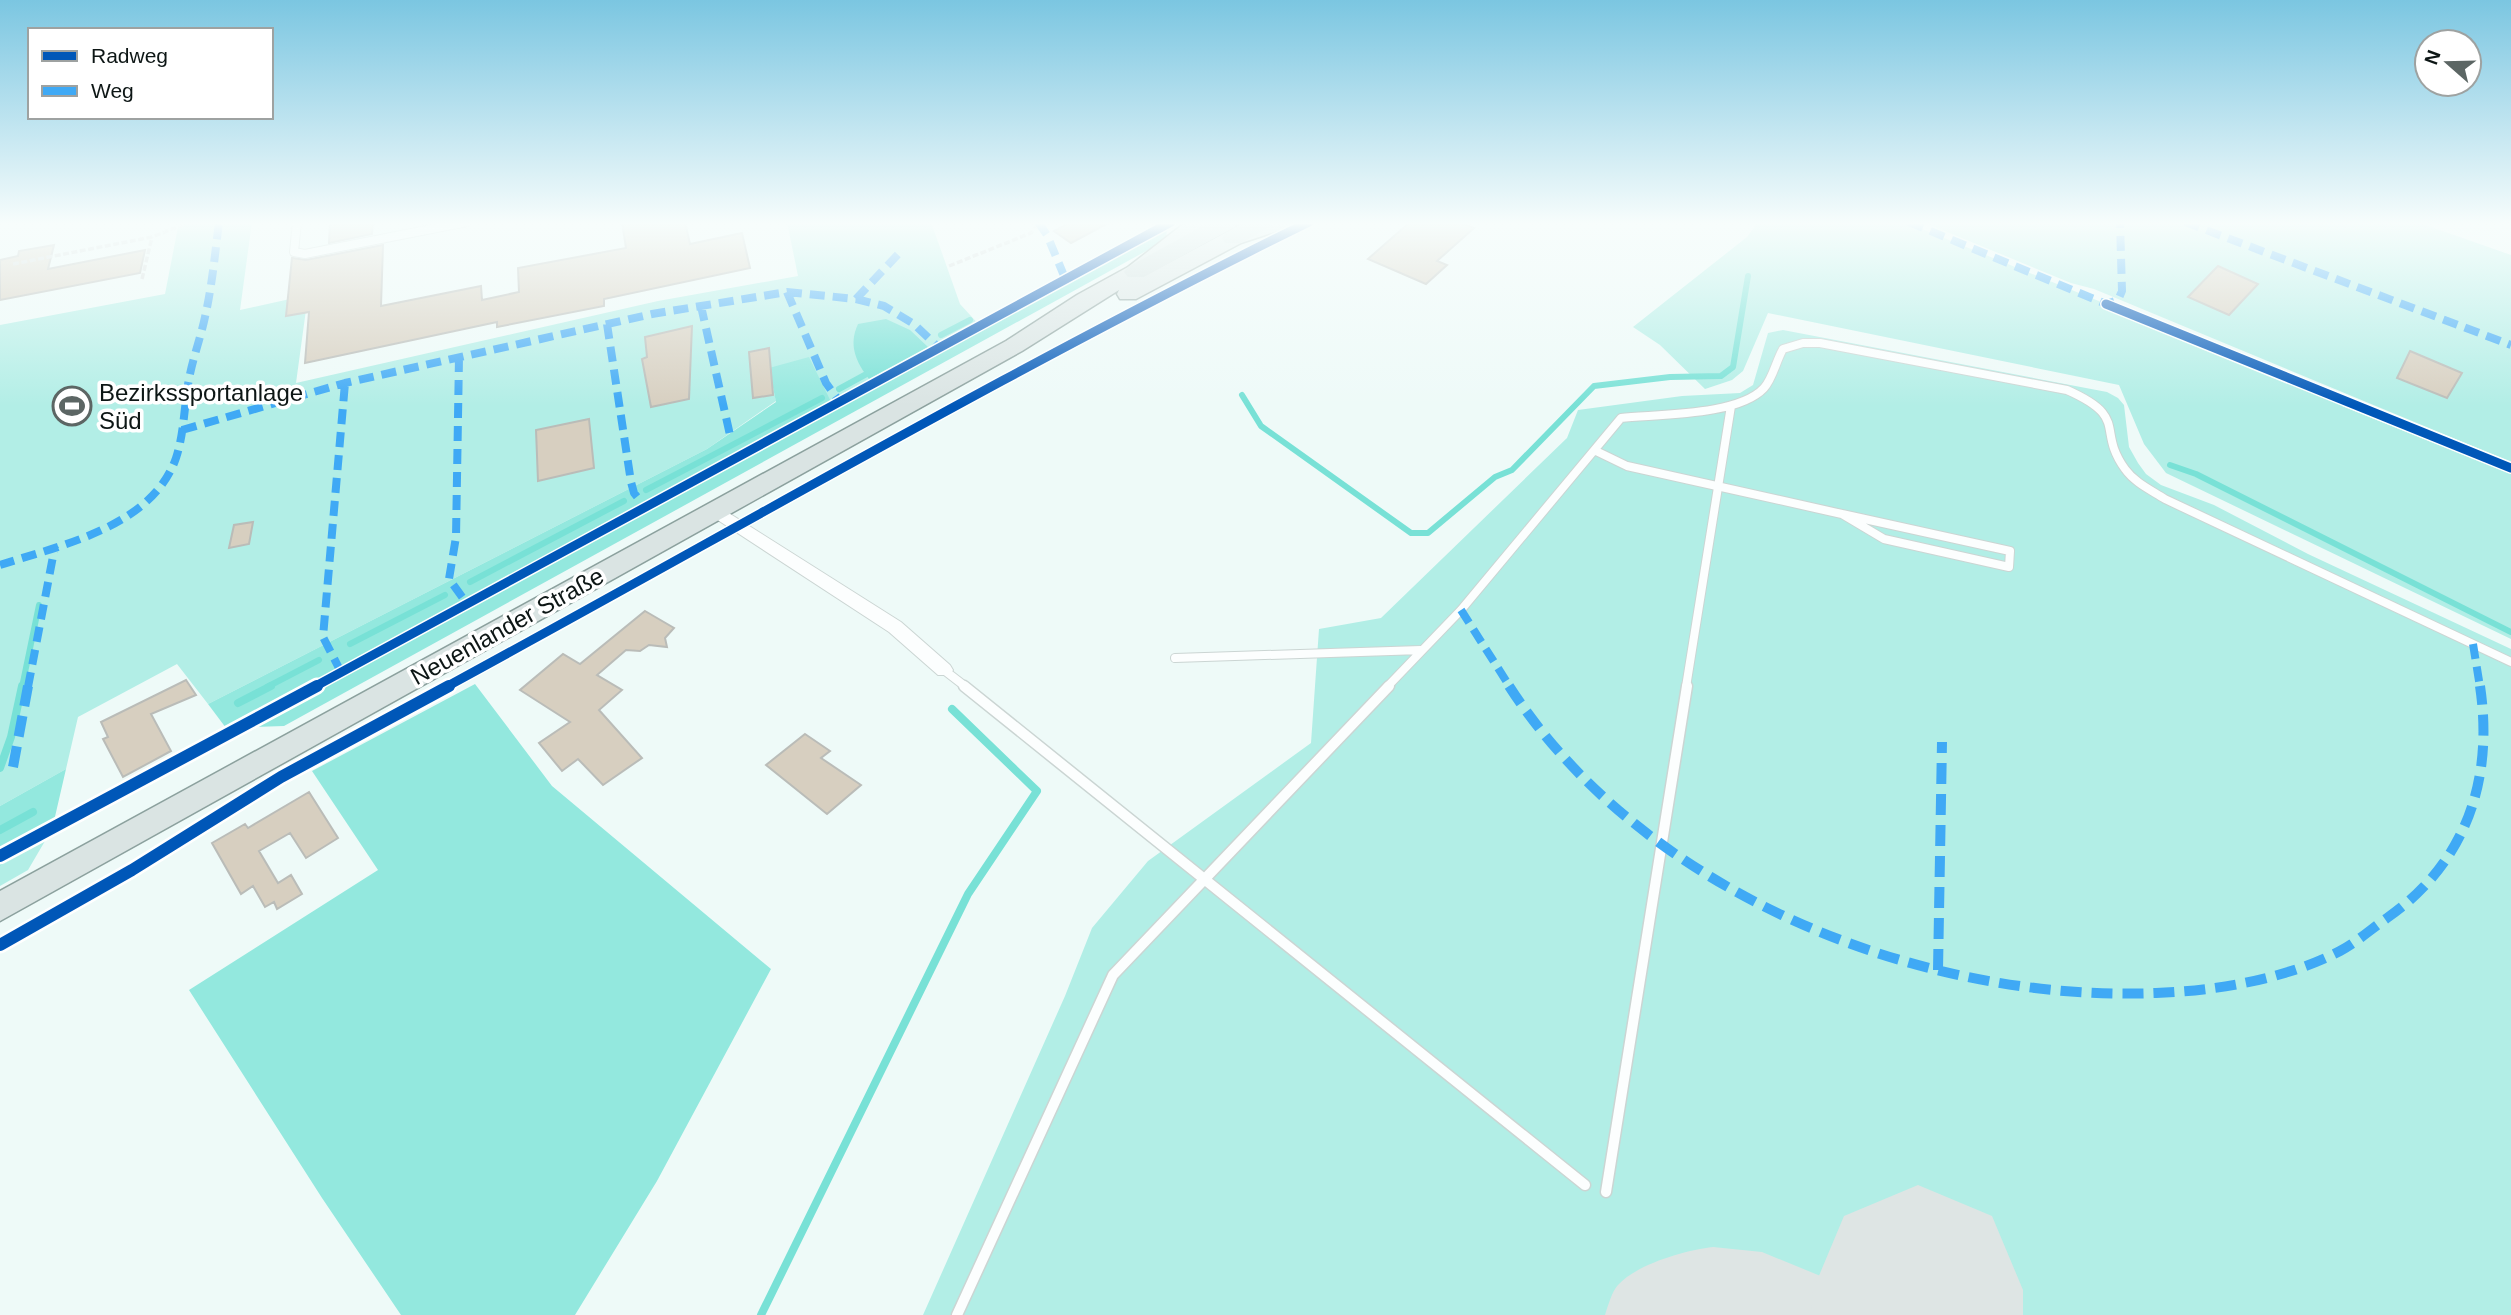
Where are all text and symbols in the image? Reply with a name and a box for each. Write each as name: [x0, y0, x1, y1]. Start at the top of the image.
legend: [28, 28, 273, 119]
north arrow: [2413, 28, 2483, 98]
text: Radweg: [91, 44, 168, 67]
text: N: [2420, 47, 2445, 67]
text: Weg: [91, 79, 134, 102]
place label: Bezirkssportanlage Süd: [99, 379, 303, 434]
sports icon: Bezirkssportanlage Süd: [51, 385, 93, 427]
street label: Neuenlander Straße: [406, 562, 608, 690]

